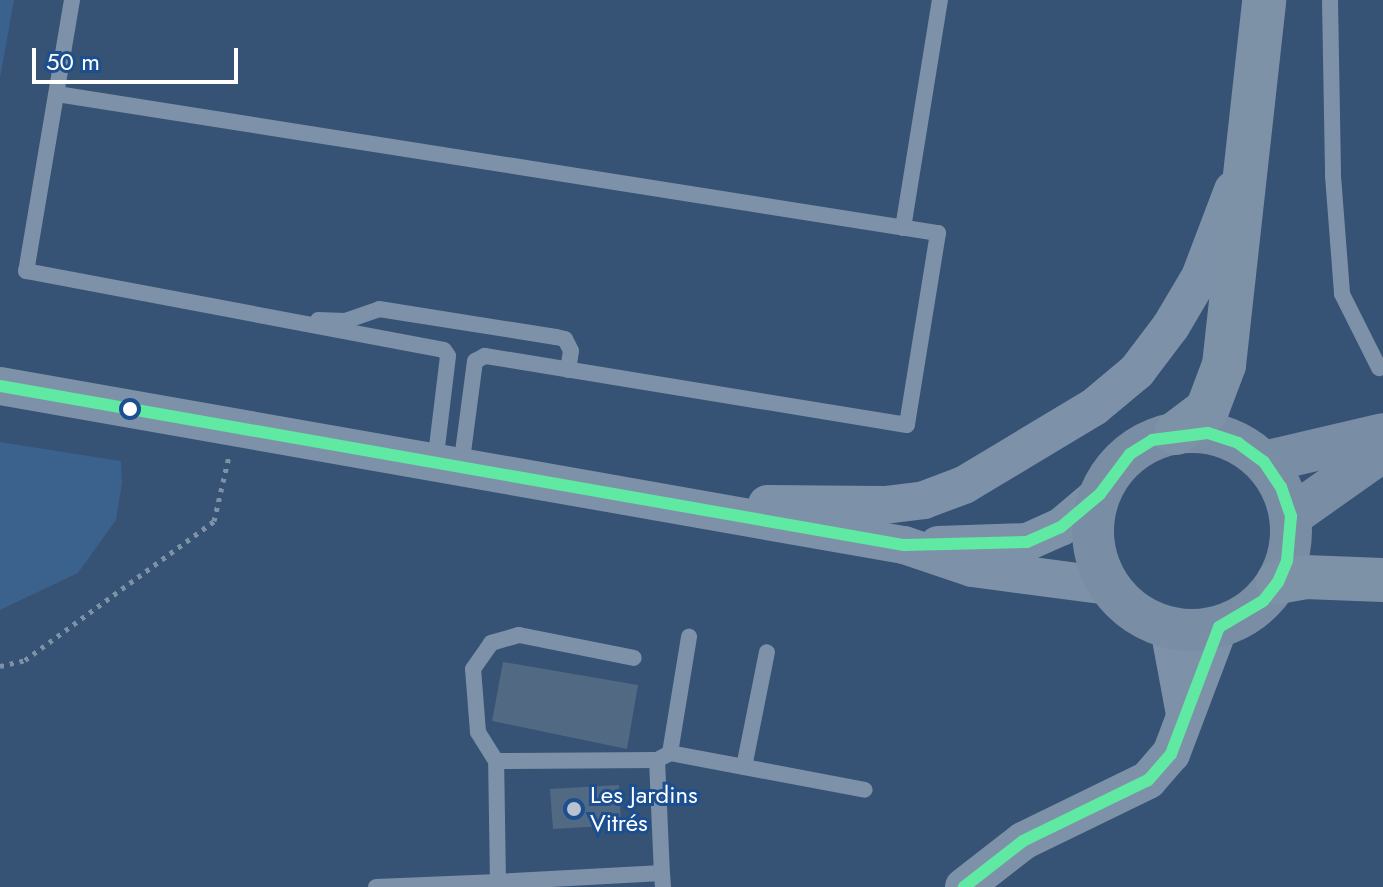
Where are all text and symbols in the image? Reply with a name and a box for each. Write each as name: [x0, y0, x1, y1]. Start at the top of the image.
scale bar: [36, 32, 242, 82]
text: 50 m: [46, 44, 100, 79]
unlabelled marker: [122, 401, 138, 417]
place label: Les Jardins Vitrés: [590, 781, 698, 837]
marker: Les Jardins Vitrés: [565, 800, 583, 818]

